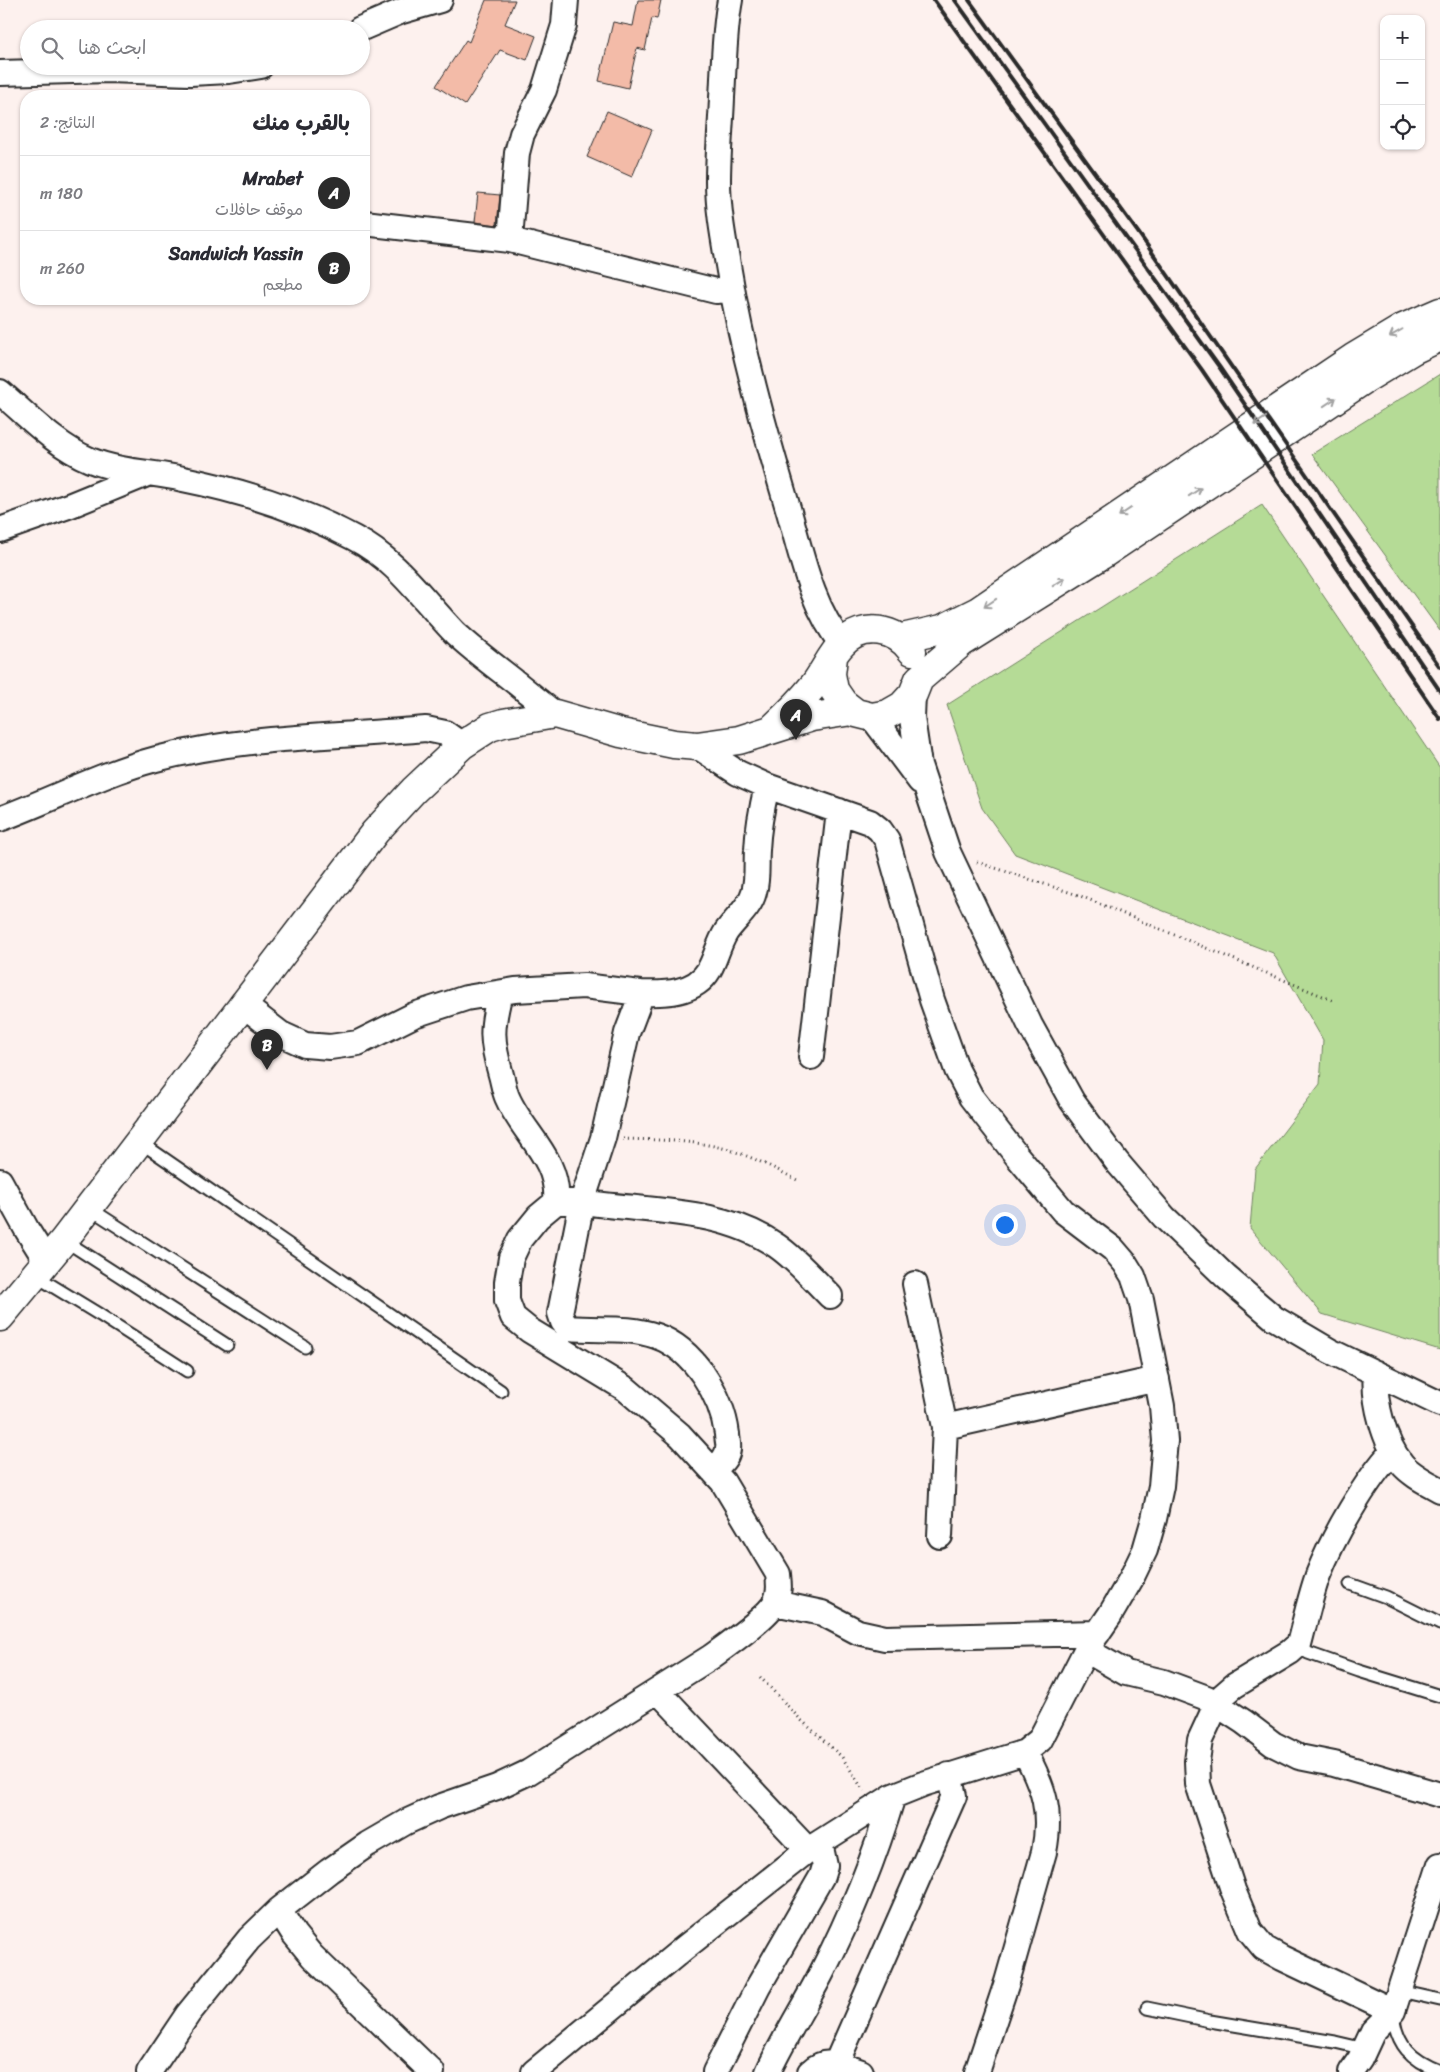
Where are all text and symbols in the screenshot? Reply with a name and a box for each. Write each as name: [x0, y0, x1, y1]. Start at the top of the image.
map controls: [1380, 15, 1425, 150]
button: +: [1380, 15, 1425, 60]
search box: [20, 20, 370, 75]
text: ابحث هنا: [78, 31, 146, 64]
icon: search: [38, 34, 66, 62]
button: −: [1380, 60, 1425, 105]
text: بالقرب منك: [252, 104, 350, 142]
button: locate: [1380, 105, 1425, 150]
text: النتائج: 2: [40, 108, 95, 137]
text: Mrabet: [243, 162, 303, 195]
text: 180 m: [40, 179, 83, 208]
text: A: [329, 179, 339, 208]
text: موقف حافلات: [215, 195, 303, 224]
text: Sandwich Yassin: [169, 237, 303, 270]
text: 260 m: [40, 254, 85, 283]
text: B: [329, 254, 339, 283]
text: مطعم: [263, 270, 303, 299]
one-way arrow: [1389, 328, 1403, 338]
one-way arrow: [1323, 397, 1337, 408]
one-way arrow: [1253, 416, 1267, 426]
one-way arrow: [1187, 487, 1201, 497]
one-way arrow: [1119, 507, 1133, 517]
one-way arrow: [1051, 576, 1065, 586]
one-way arrow: [984, 598, 998, 608]
pin: A: [780, 699, 812, 740]
pin: B: [251, 1029, 283, 1070]
your location: [992, 1212, 1018, 1238]

